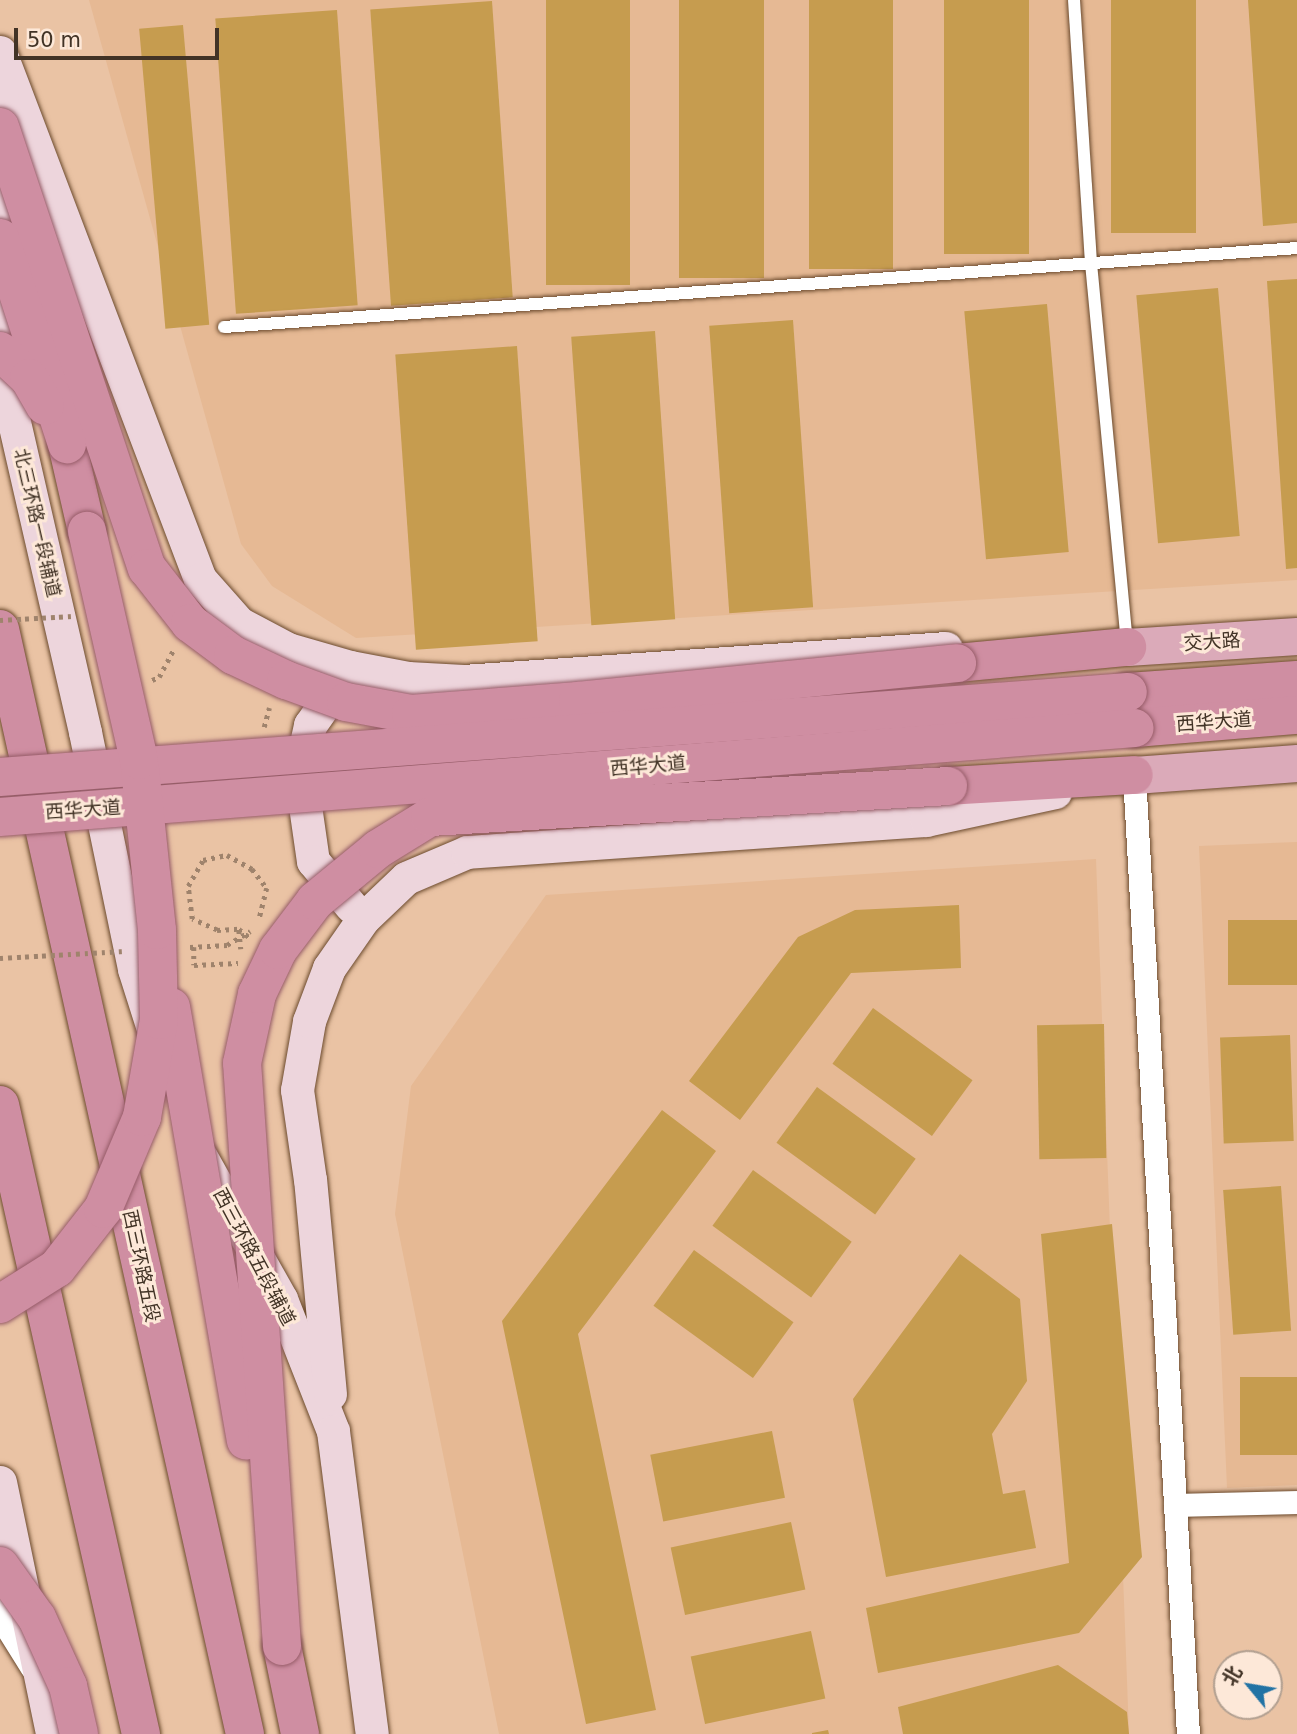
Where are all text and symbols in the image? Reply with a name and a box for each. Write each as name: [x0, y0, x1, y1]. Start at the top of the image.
scale bar: [18, 14, 222, 58]
text: 50 m: [27, 28, 81, 52]
street label: 北三环路一段辅道: [9, 446, 65, 600]
street label: 交大路: [1183, 629, 1241, 655]
street label: 西华大道: [1175, 708, 1253, 736]
street label: 西华大道: [609, 751, 687, 781]
street label: 西华大道: [44, 796, 122, 824]
street label: 西三环路五段辅道: [208, 1185, 300, 1329]
street label: 西三环路五段: [118, 1208, 164, 1324]
north arrow: [1213, 1650, 1283, 1720]
text: 北: [1217, 1662, 1246, 1689]

